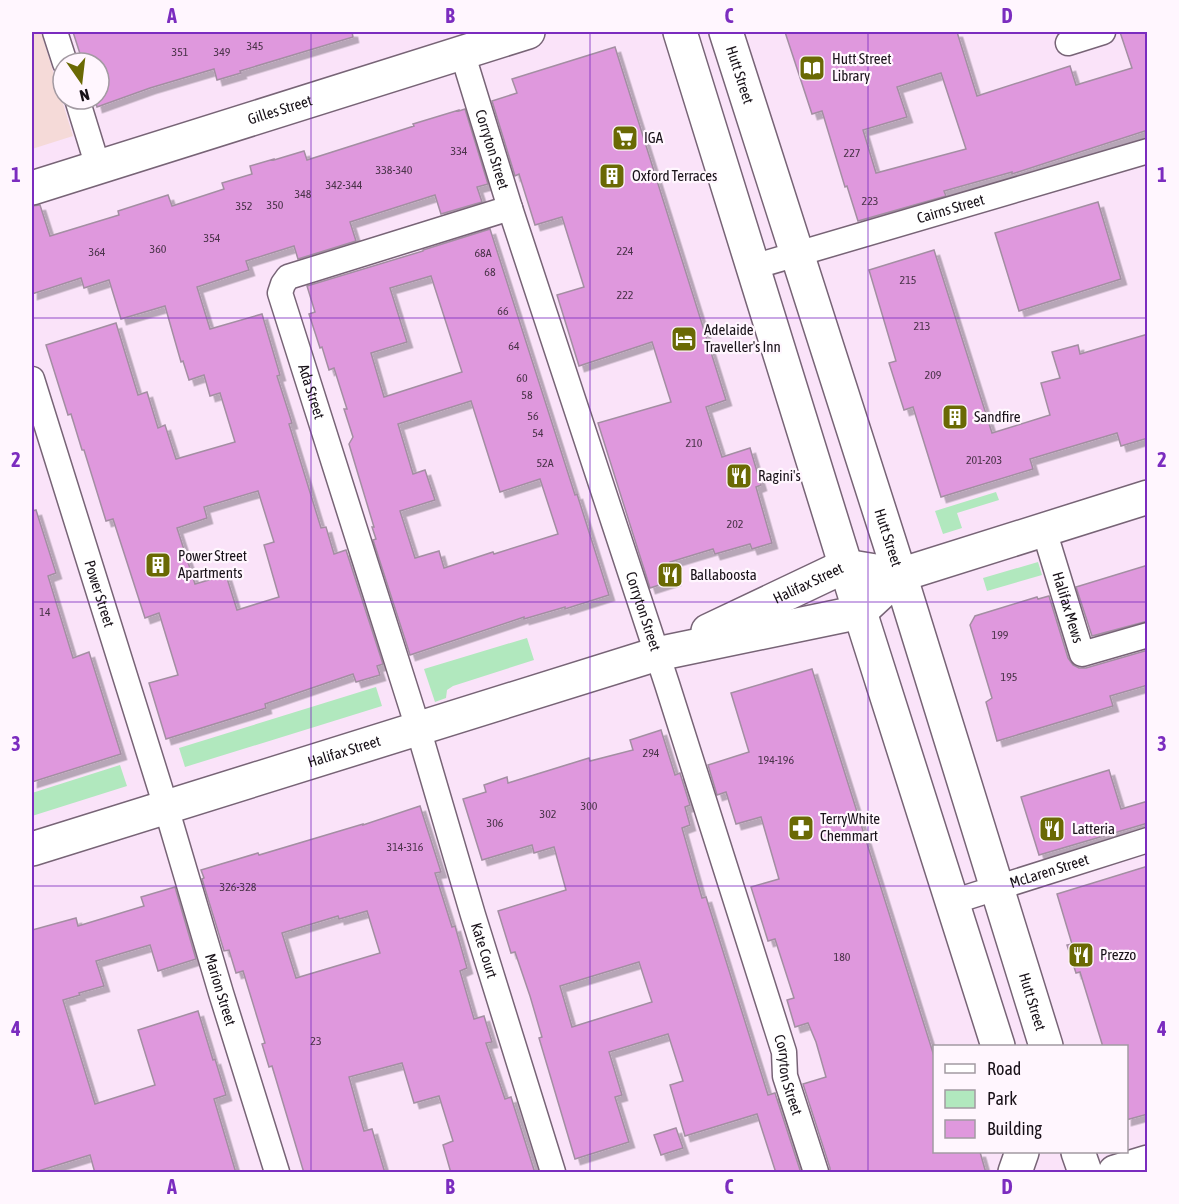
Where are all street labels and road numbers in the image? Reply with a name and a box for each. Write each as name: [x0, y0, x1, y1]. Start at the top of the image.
street label: Hutt Street: [723, 44, 757, 106]
street label: Gilles Street: [246, 91, 314, 128]
street label: Corryton Street: [472, 107, 513, 191]
street label: Cairns Street: [915, 191, 986, 226]
street label: Ada Street: [295, 362, 328, 421]
street label: Hutt Street: [871, 507, 906, 569]
street label: Power Street: [81, 558, 118, 629]
street label: Halifax Street: [770, 559, 846, 607]
street label: Corryton Street: [623, 569, 665, 653]
street label: Halifax Mews: [1049, 570, 1087, 645]
street label: Halifax Street: [306, 732, 383, 770]
street label: McLaren Street: [1007, 850, 1091, 891]
street label: Kate Court: [468, 921, 501, 980]
street label: Marion Street: [202, 952, 240, 1028]
street label: Hutt Street: [1016, 971, 1050, 1033]
street label: Corryton Street: [771, 1032, 806, 1117]

